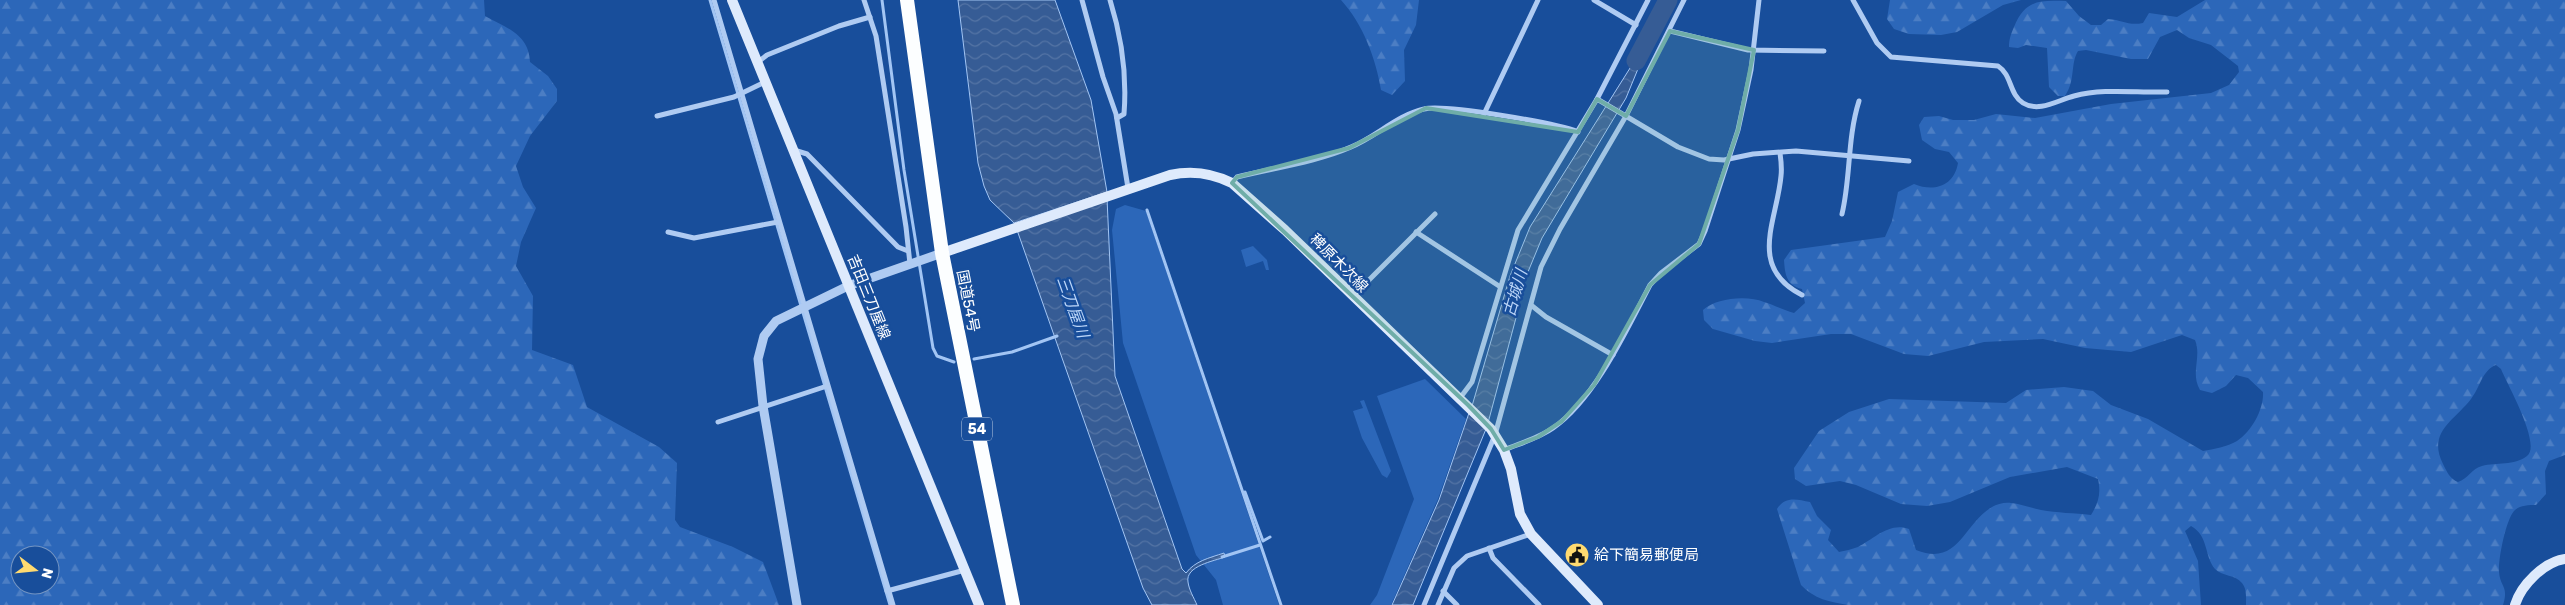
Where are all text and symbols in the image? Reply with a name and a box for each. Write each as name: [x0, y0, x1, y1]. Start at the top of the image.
street label: 稗原木次線: [1306, 230, 1372, 296]
street label: 吉田三刀屋線: [844, 252, 894, 342]
water label: 古城川: [1499, 265, 1531, 319]
street label: 国道54号: [953, 268, 983, 334]
water label: 三刀屋川: [1053, 274, 1094, 342]
road number: 54: [962, 418, 992, 440]
public building icon: 給下簡易郵便局: [1564, 542, 1590, 568]
north arrow: [10, 545, 60, 595]
place label: 給下簡易郵便局: [1594, 546, 1699, 564]
text: N: [37, 566, 57, 581]

